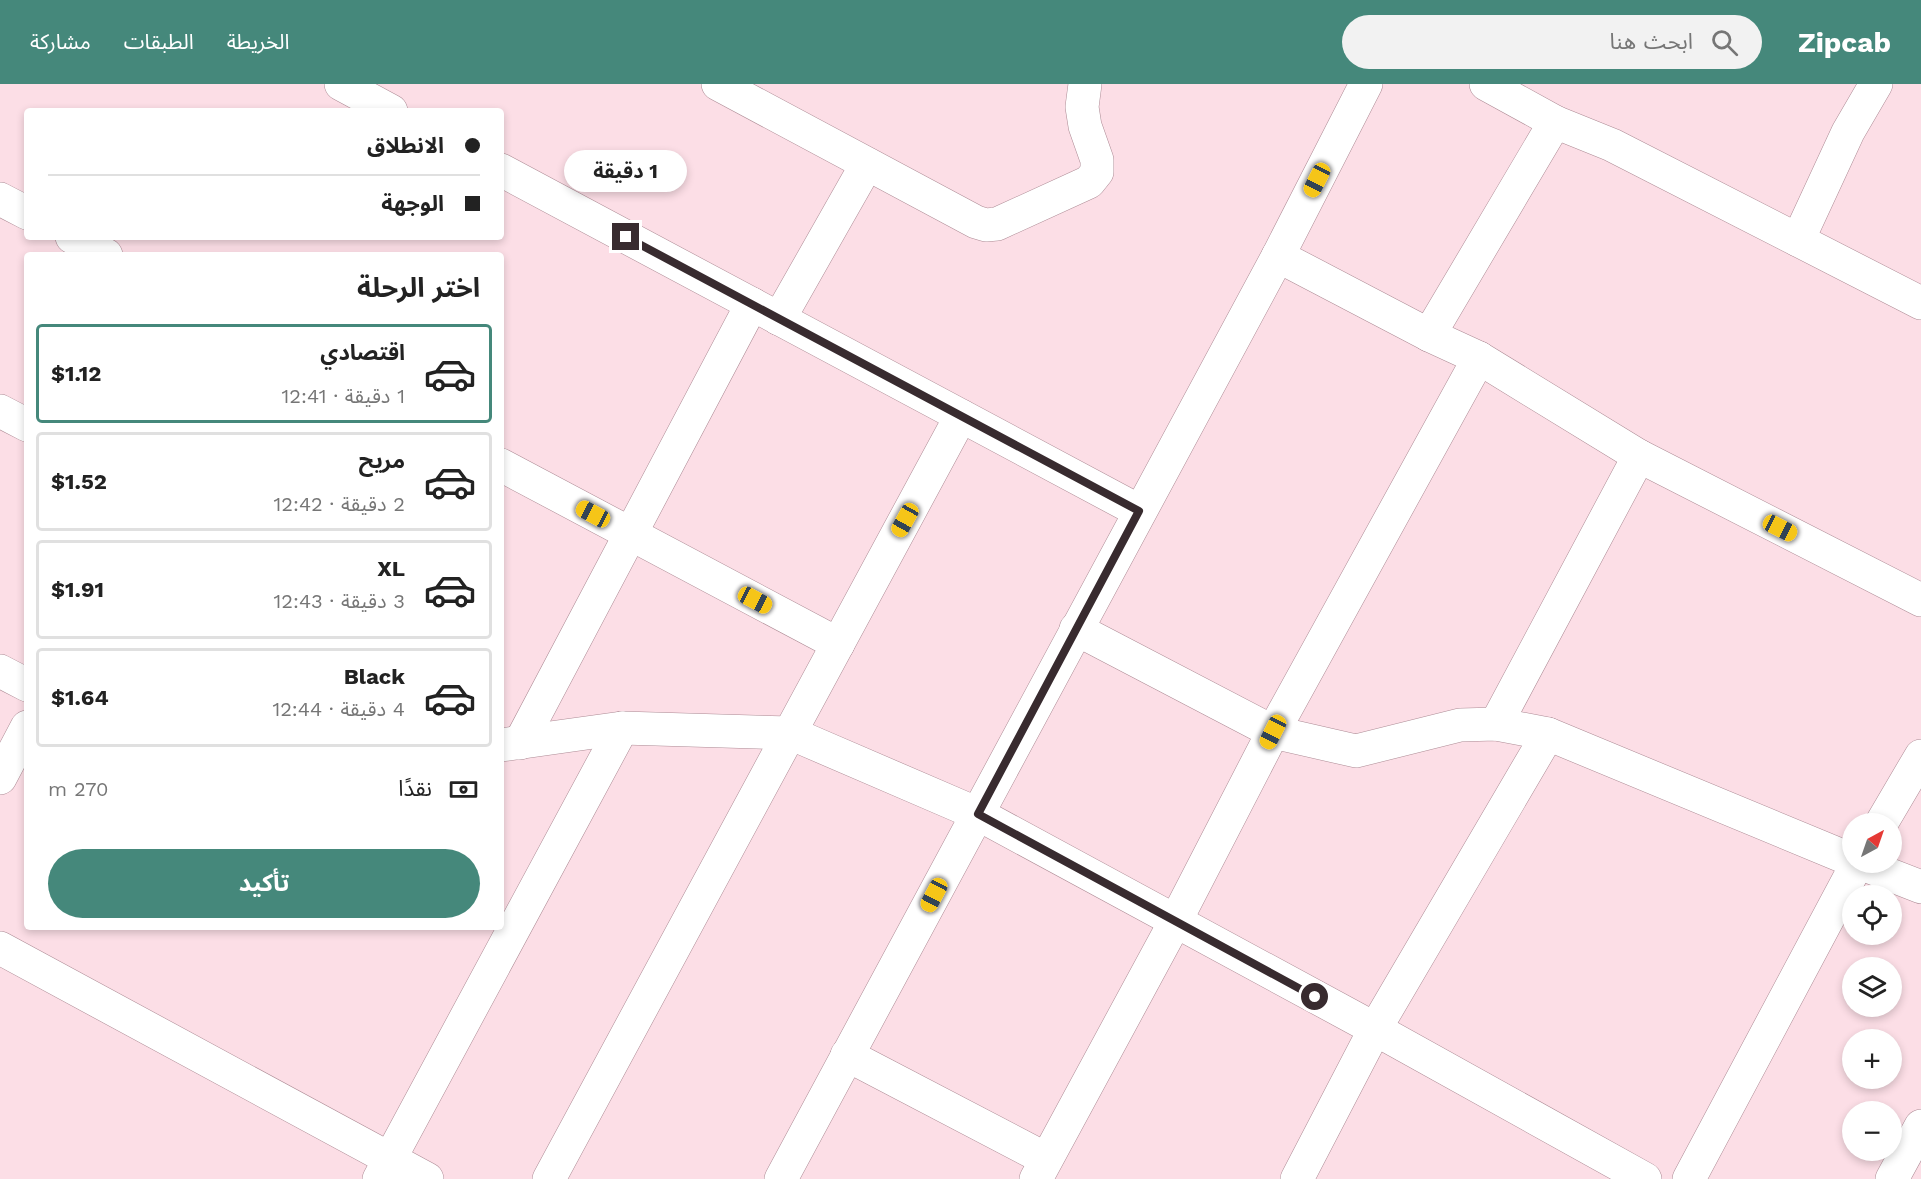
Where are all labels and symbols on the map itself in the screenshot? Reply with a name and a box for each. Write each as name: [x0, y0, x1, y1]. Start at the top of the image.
callout: 1 دقيقة: [564, 150, 688, 192]
car: [1301, 160, 1333, 200]
route end: [612, 223, 639, 250]
car: [573, 498, 613, 530]
car: [888, 500, 922, 540]
car: [1760, 512, 1800, 544]
car: [735, 584, 775, 616]
car: [1257, 712, 1289, 752]
north arrow: [1842, 813, 1902, 873]
car: [918, 875, 950, 915]
route start: [1301, 983, 1328, 1010]

